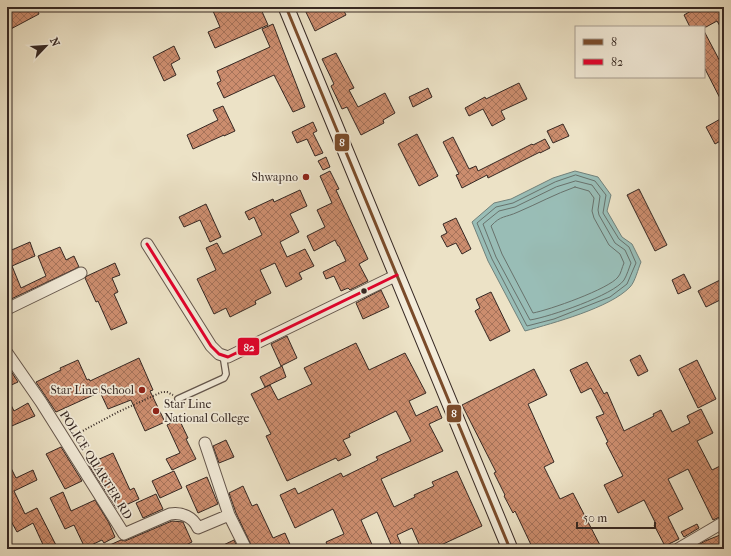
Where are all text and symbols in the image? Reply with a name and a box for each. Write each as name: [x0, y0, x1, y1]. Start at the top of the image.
north arrow: [26, 26, 66, 66]
legend: [575, 26, 705, 78]
text: N: [47, 35, 63, 49]
text: 8: [611, 35, 617, 49]
text: 82: [611, 55, 623, 69]
line badge: 8: [334, 133, 350, 152]
text: 8: [339, 136, 345, 149]
place label: Shwapno: [252, 170, 298, 184]
marker: Shwapno: [301, 172, 311, 182]
unlabelled marker: [359, 286, 369, 296]
line badge: 82: [237, 337, 260, 356]
text: 82: [243, 341, 255, 354]
place label: Star Line School: [51, 383, 135, 397]
marker: Star Line School: [137, 385, 147, 395]
place label: Star Line National College: [164, 397, 250, 425]
line badge: 8: [446, 404, 462, 423]
marker: Star Line National College: [151, 406, 161, 416]
text: 8: [451, 407, 457, 420]
street label: POLICE QUARTER RD: [57, 408, 135, 522]
scale bar: [577, 504, 655, 530]
text: 50 m: [583, 511, 607, 525]

